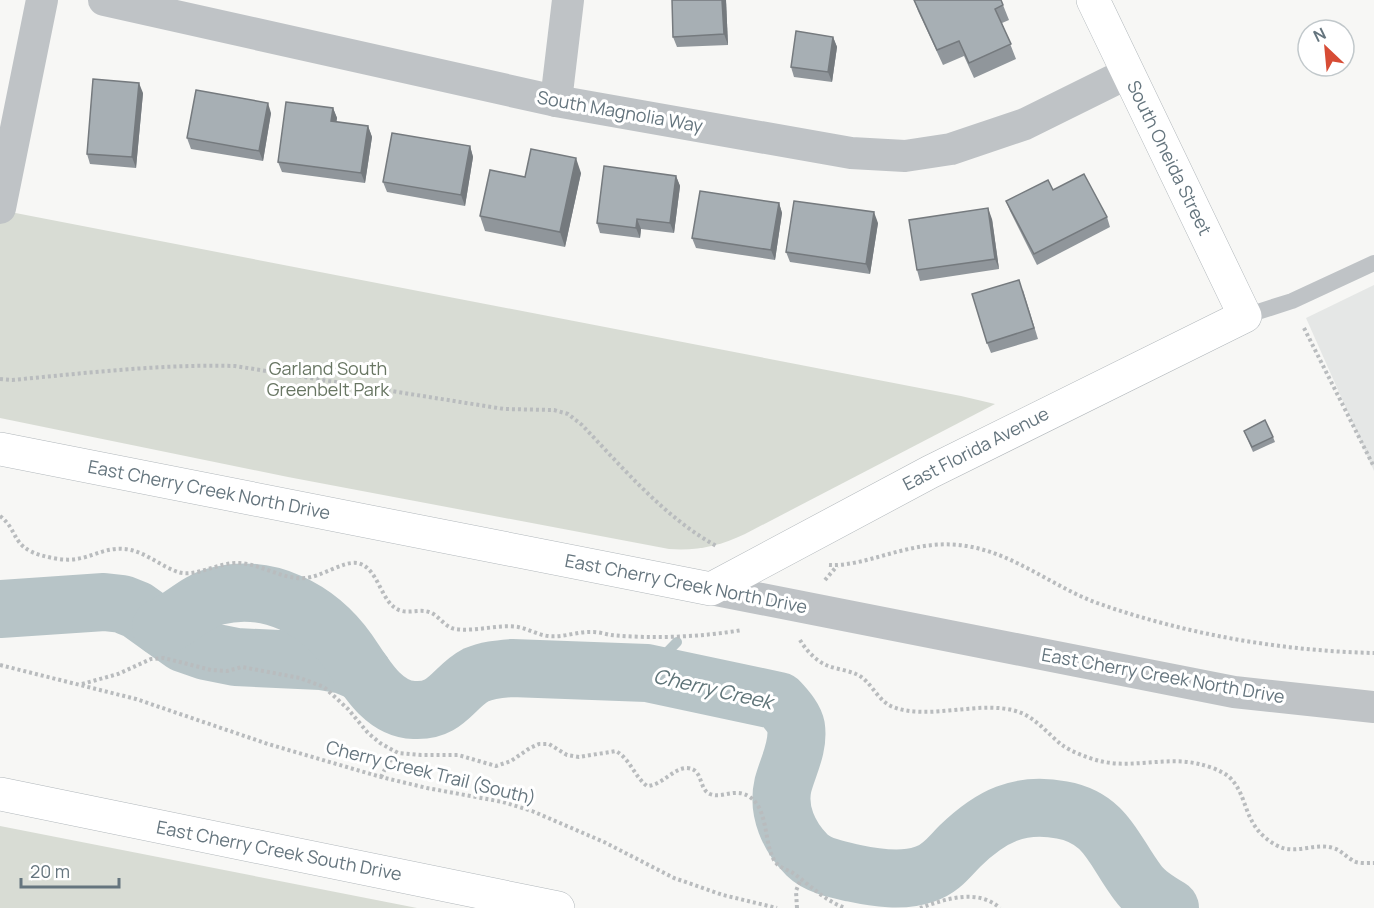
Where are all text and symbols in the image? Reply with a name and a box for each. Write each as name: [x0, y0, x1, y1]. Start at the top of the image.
north arrow: [1296, 18, 1356, 78]
text: N: [1309, 22, 1329, 47]
street label: South Oneida Street: [1122, 76, 1218, 239]
street label: South Magnolia Way: [535, 85, 705, 138]
park label: Garland South Greenbelt Park: [267, 356, 390, 401]
street label: East Florida Avenue: [898, 401, 1053, 495]
street label: East Cherry Creek North Drive: [86, 454, 332, 524]
street label: East Cherry Creek North Drive: [563, 548, 809, 618]
street label: East Cherry Creek North Drive: [1040, 642, 1287, 708]
water label: Cherry Creek: [651, 662, 778, 716]
street label: Cherry Creek Trail (South): [324, 734, 539, 810]
street label: East Cherry Creek South Drive: [155, 814, 404, 886]
scale bar: [21, 851, 118, 889]
text: 20 m: [30, 859, 70, 883]

